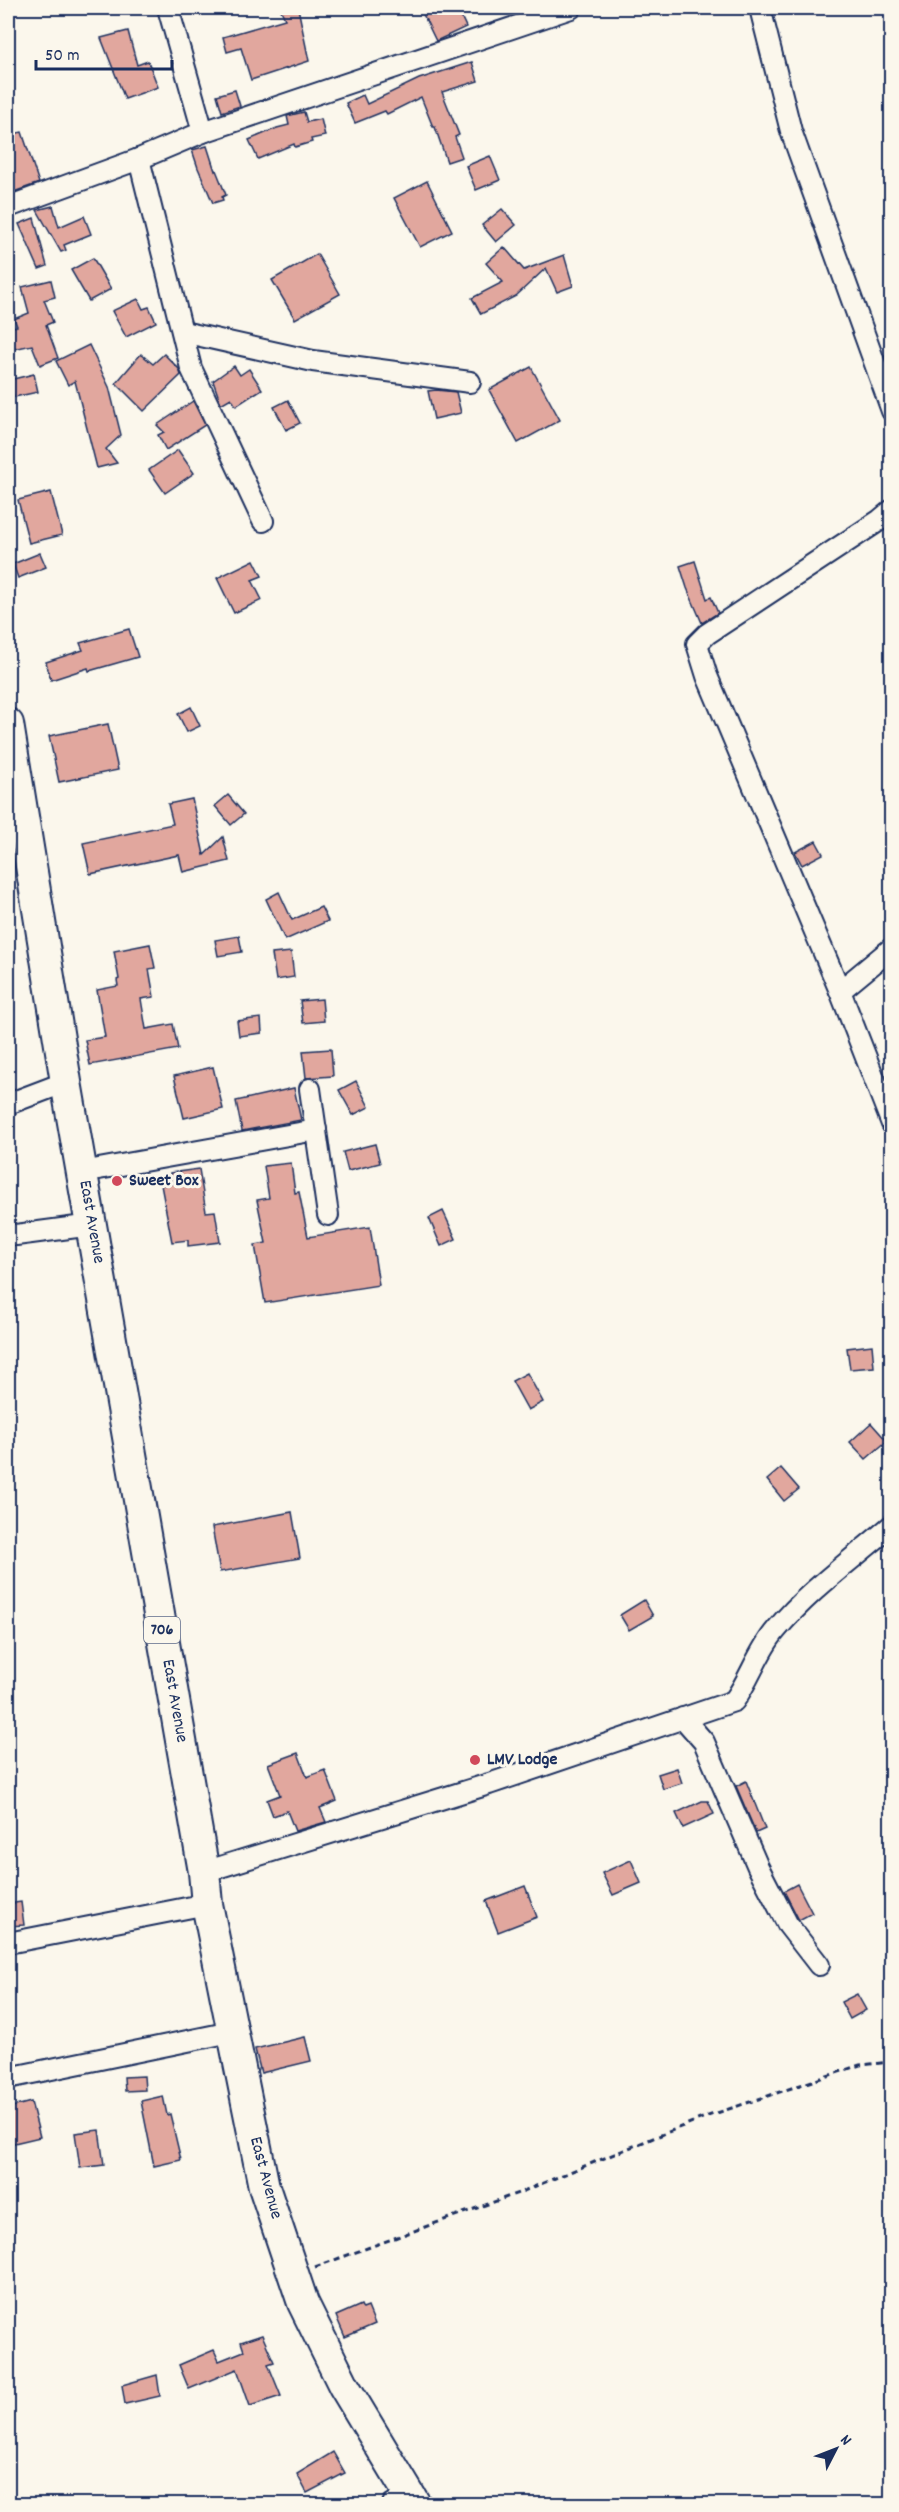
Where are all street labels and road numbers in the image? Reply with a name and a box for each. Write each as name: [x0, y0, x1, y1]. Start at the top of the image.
street label: East Avenue: [71, 1178, 111, 1266]
road number: 706: [144, 1617, 180, 1643]
street label: East Avenue: [154, 1657, 194, 1745]
street label: East Avenue: [242, 2134, 288, 2222]

